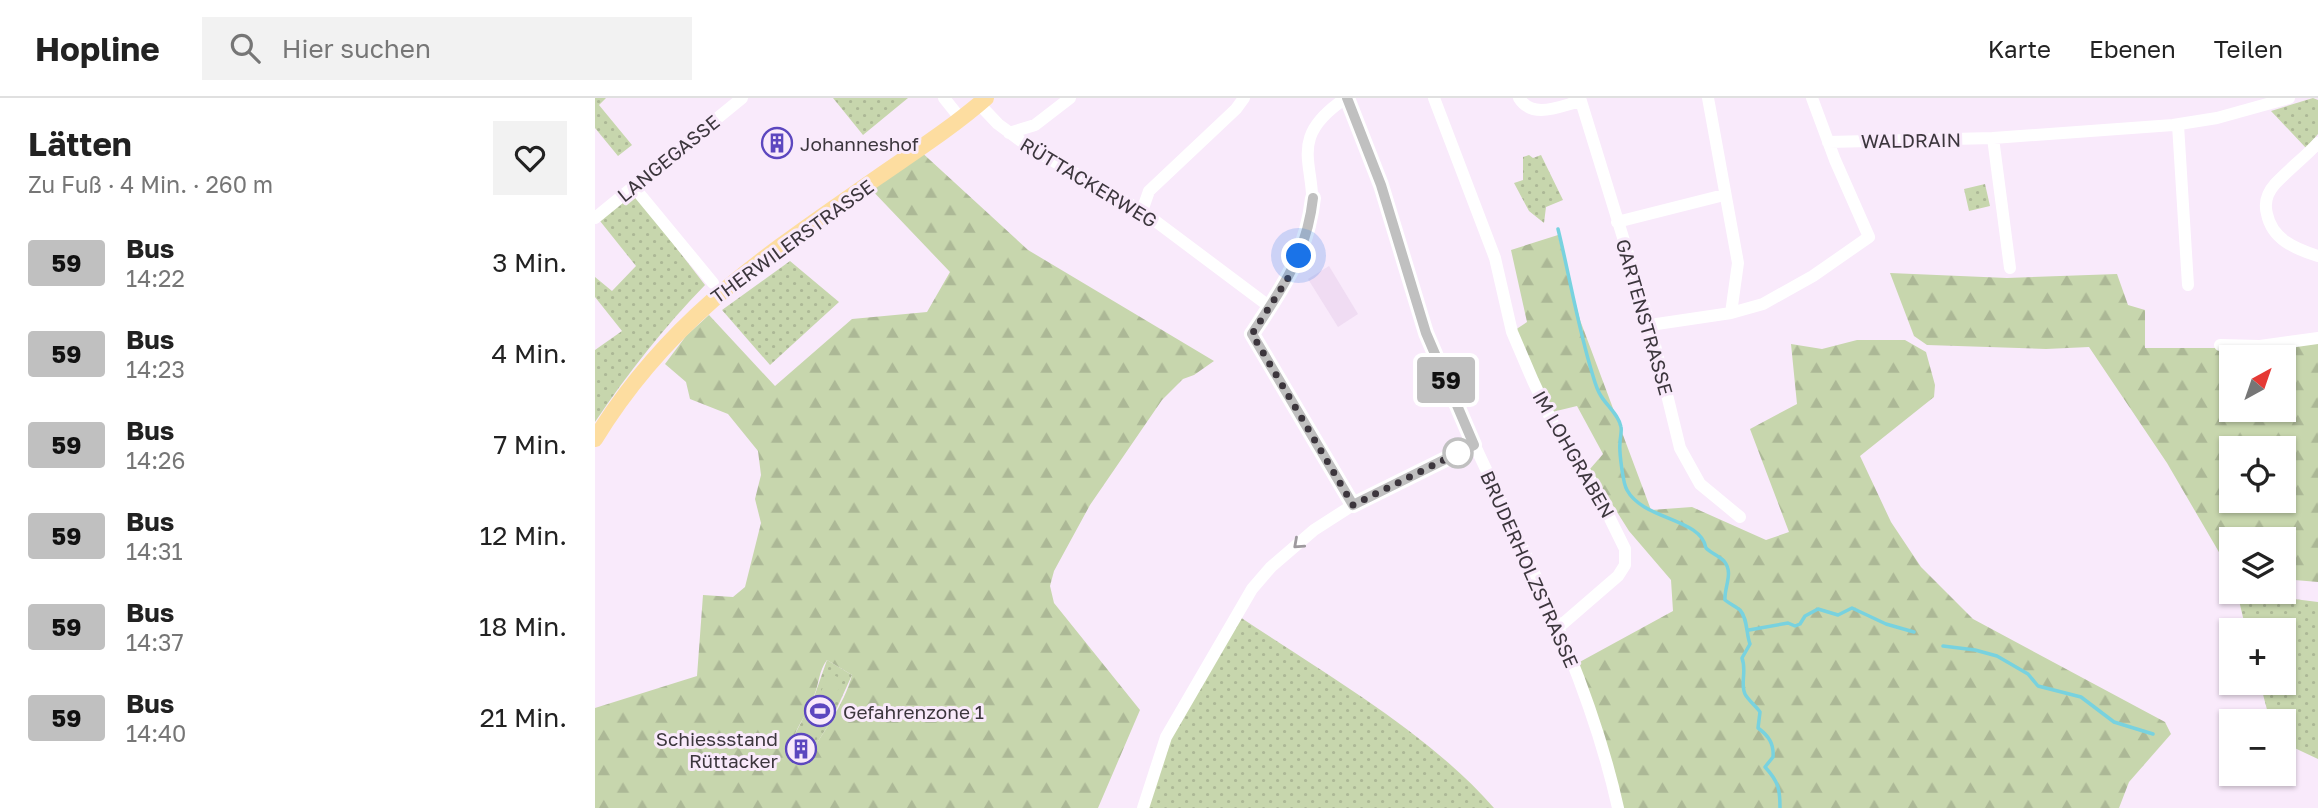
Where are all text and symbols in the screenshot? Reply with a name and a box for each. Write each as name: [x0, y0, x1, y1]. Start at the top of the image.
search box: [202, 17, 692, 80]
text: Hopline: [35, 29, 160, 68]
icon: search: [226, 29, 264, 67]
text: Hier suchen: [282, 33, 431, 64]
text: Karte: [1988, 34, 2051, 63]
text: Ebenen: [2089, 34, 2176, 63]
text: Teilen: [2214, 34, 2283, 63]
street label: LANGEGASSE: [612, 110, 724, 206]
button: heart: [493, 121, 567, 195]
text: Lätten: [28, 124, 132, 163]
building icon: Johanneshof: [760, 126, 794, 160]
street label: WALDRAIN: [1861, 128, 1961, 152]
place label: Johanneshof: [800, 132, 919, 155]
street label: RÜTTACKERWEG: [1016, 132, 1162, 232]
text: Zu Fuß · 4 Min. · 260 m: [28, 170, 273, 198]
street label: THERWILERSTRASSE: [706, 174, 878, 308]
text: Bus: [126, 233, 174, 264]
street label: GARTENSTRASSE: [1612, 236, 1678, 398]
your location: [1281, 238, 1316, 273]
text: 3 Min.: [492, 247, 567, 278]
text: 59: [52, 248, 81, 277]
text: 14:22: [126, 264, 185, 292]
text: Bus: [126, 324, 174, 355]
text: 4 Min.: [492, 338, 567, 369]
text: 59: [52, 339, 81, 368]
north arrow: [2219, 345, 2296, 422]
map controls: [2219, 345, 2296, 786]
text: 14:23: [126, 355, 185, 383]
line badge: 59: [1415, 357, 1477, 403]
text: 59: [1431, 365, 1461, 394]
street label: IM LOHGRABEN: [1528, 386, 1620, 522]
text: Bus: [126, 415, 174, 446]
text: 7 Min.: [494, 429, 567, 460]
text: 59: [52, 430, 81, 459]
button: locate: [2219, 436, 2296, 513]
unlabelled marker: [1443, 438, 1473, 468]
text: 14:26: [126, 446, 185, 474]
street label: BRUDERHOLZSTRASSE: [1476, 467, 1584, 671]
text: Bus: [126, 506, 174, 537]
text: 12 Min.: [480, 520, 567, 551]
text: 59: [52, 521, 81, 550]
button: layers: [2219, 527, 2296, 604]
one-way arrow: [1293, 536, 1306, 548]
text: 14:31: [126, 537, 183, 565]
text: Bus: [126, 597, 174, 628]
text: 18 Min.: [479, 611, 567, 642]
text: 59: [52, 612, 81, 641]
button: +: [2219, 618, 2296, 695]
text: 14:37: [126, 628, 184, 656]
text: Bus: [126, 688, 174, 719]
sports icon: Gefahrenzone 1: [803, 694, 837, 728]
place label: Gefahrenzone 1: [843, 700, 984, 723]
text: 21 Min.: [480, 702, 567, 733]
text: 59: [52, 703, 81, 732]
button: −: [2219, 709, 2296, 786]
text: 14:40: [126, 719, 186, 747]
place label: Schiessstand Rüttacker: [656, 727, 779, 772]
building icon: Schiessstand Rüttacker: [784, 732, 818, 766]

